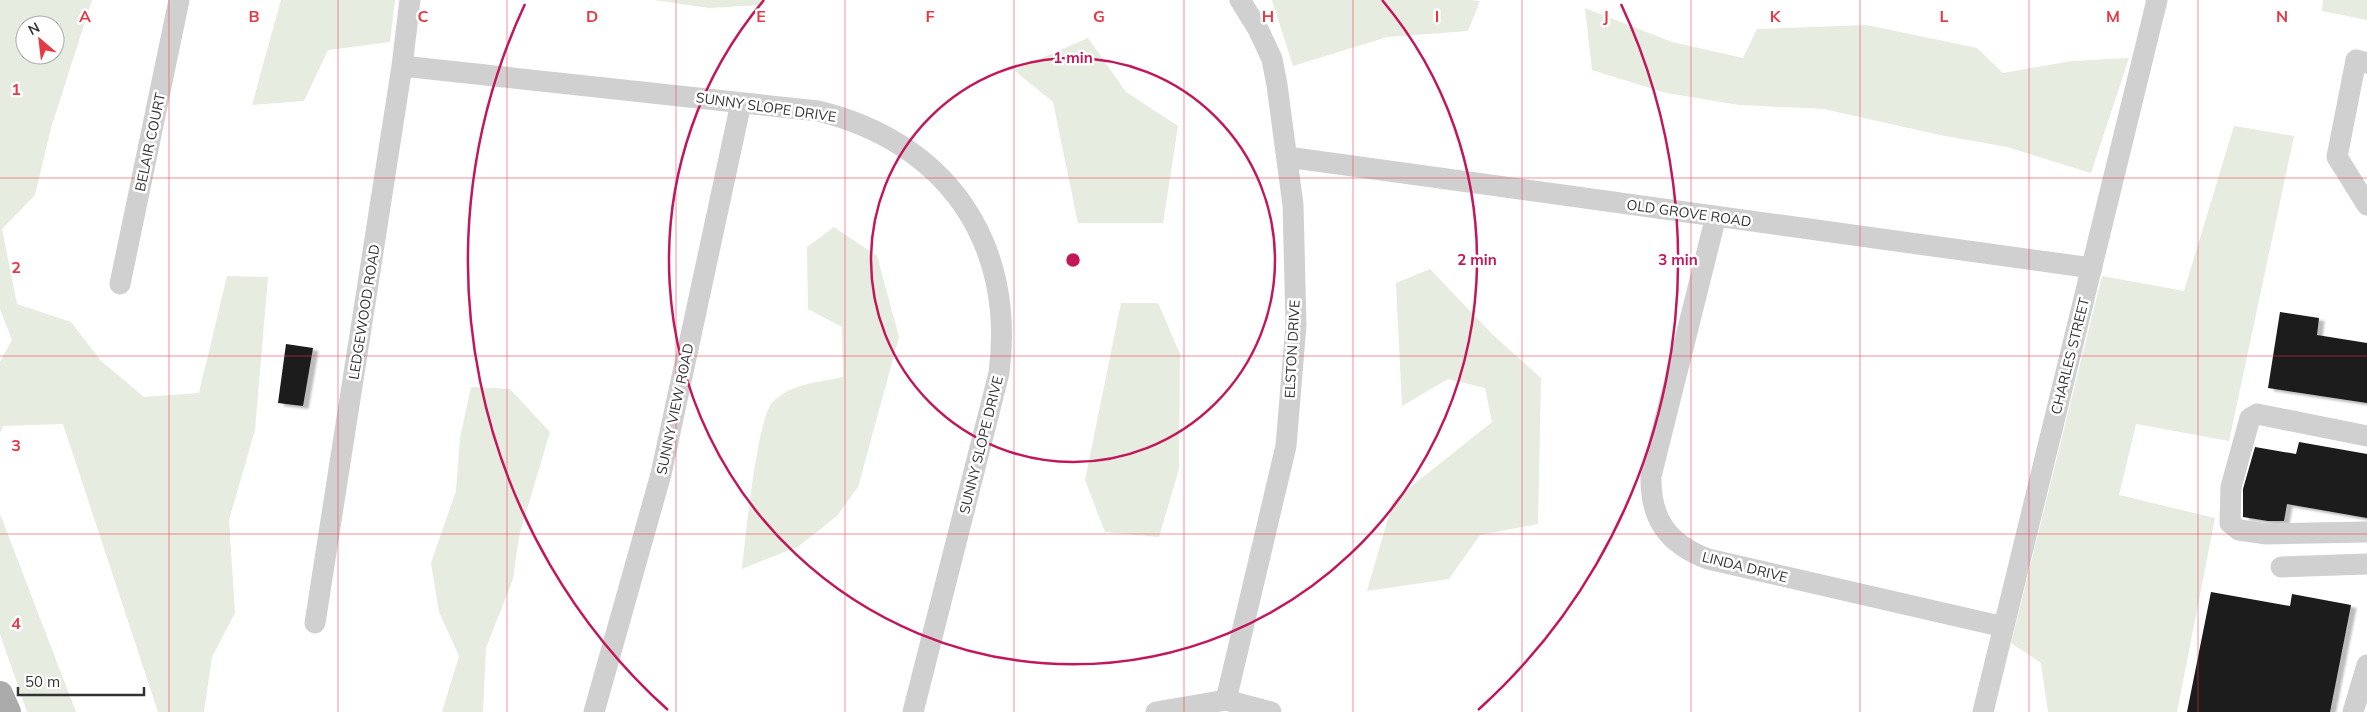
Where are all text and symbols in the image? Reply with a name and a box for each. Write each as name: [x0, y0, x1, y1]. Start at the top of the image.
text: A: [79, 6, 91, 26]
text: B: [248, 6, 260, 26]
text: C: [418, 6, 429, 26]
text: D: [586, 6, 598, 26]
text: E: [756, 6, 766, 26]
text: F: [925, 6, 935, 26]
text: G: [1093, 6, 1105, 26]
text: H: [1262, 6, 1274, 26]
text: I: [1435, 6, 1439, 26]
text: J: [1603, 6, 1609, 26]
text: K: [1770, 6, 1782, 26]
text: L: [1940, 6, 1949, 26]
text: M: [2106, 6, 2120, 26]
text: N: [2276, 6, 2288, 26]
north arrow: [15, 15, 65, 65]
text: N: [25, 18, 43, 39]
text: 1 min: [1053, 48, 1093, 67]
text: 1: [11, 79, 21, 99]
street label: SUNNY SLOPE DRIVE: [695, 88, 837, 126]
street label: BELAIR COURT: [131, 90, 169, 193]
street label: OLD GROVE ROAD: [1626, 195, 1752, 231]
street label: LEDGEWOOD ROAD: [344, 243, 384, 381]
text: 2 min: [1457, 250, 1497, 269]
text: 3 min: [1658, 250, 1698, 269]
centre of rings: [1064, 251, 1082, 269]
text: 2: [11, 257, 21, 277]
street label: CHARLES STREET: [2047, 295, 2093, 416]
street label: ELSTON DRIVE: [1280, 299, 1304, 399]
street label: SUNNY VIEW ROAD: [652, 342, 698, 476]
street label: SUNNY SLOPE DRIVE: [955, 374, 1007, 516]
text: 3: [11, 435, 21, 455]
street label: LINDA DRIVE: [1700, 548, 1790, 586]
text: 4: [11, 613, 21, 633]
scale bar: [18, 664, 144, 696]
text: 50 m: [25, 672, 60, 691]

